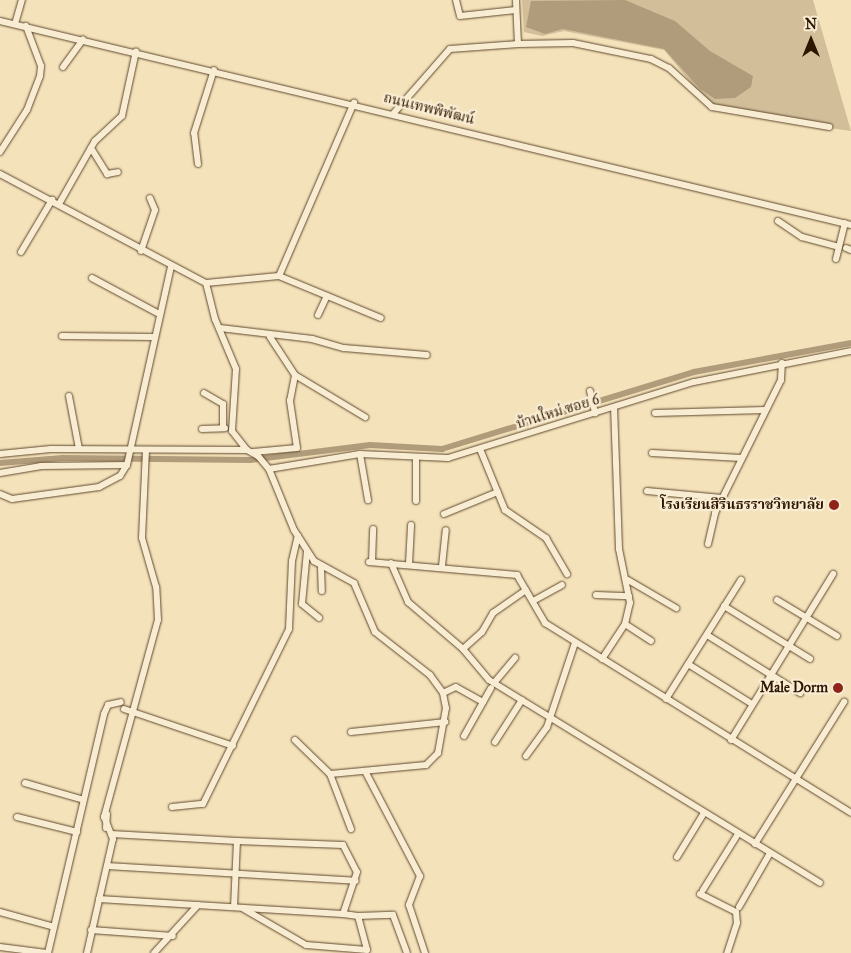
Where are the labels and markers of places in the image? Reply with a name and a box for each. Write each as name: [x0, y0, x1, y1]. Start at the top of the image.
place label: โรงเรียนสิรินธรราชวิทยาลัย: [660, 497, 824, 513]
marker: โรงเรียนสิรินธรราชวิทยาลัย: [828, 499, 840, 511]
place label: Male Dorm: [760, 680, 828, 696]
marker: Male Dorm: [832, 682, 844, 694]

